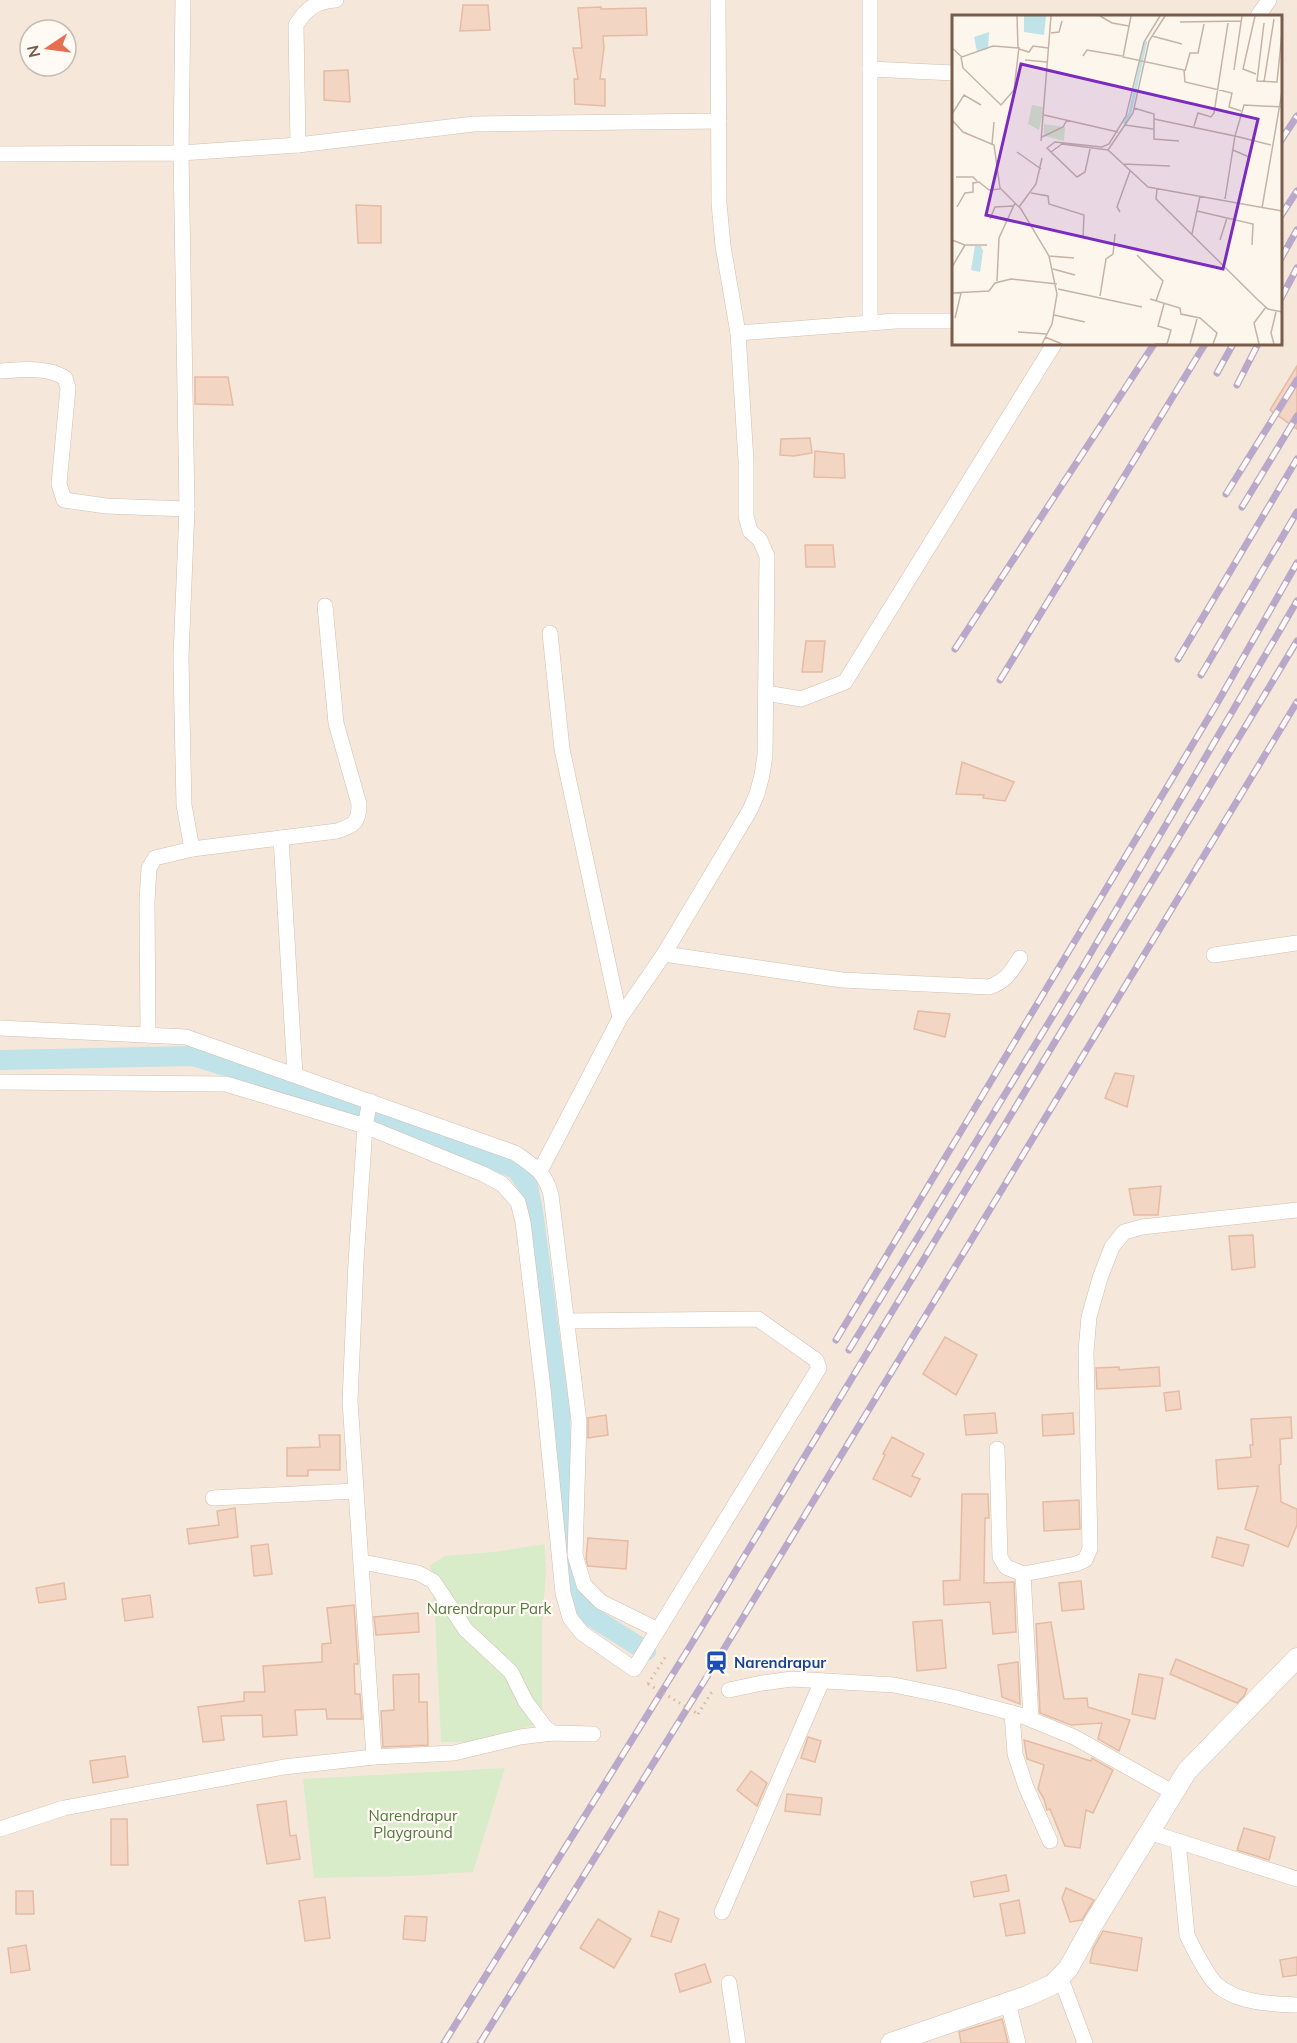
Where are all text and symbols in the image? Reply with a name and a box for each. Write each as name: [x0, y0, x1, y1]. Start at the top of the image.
inset map: [952, 15, 1282, 345]
north arrow: [18, 18, 78, 78]
text: N: [22, 43, 44, 60]
park label: Narendrapur Park: [427, 1599, 552, 1618]
station icon: Narendrapur: [703, 1649, 729, 1675]
place label: Narendrapur: [734, 1653, 826, 1672]
park label: Narendrapur Playground: [369, 1806, 458, 1842]

